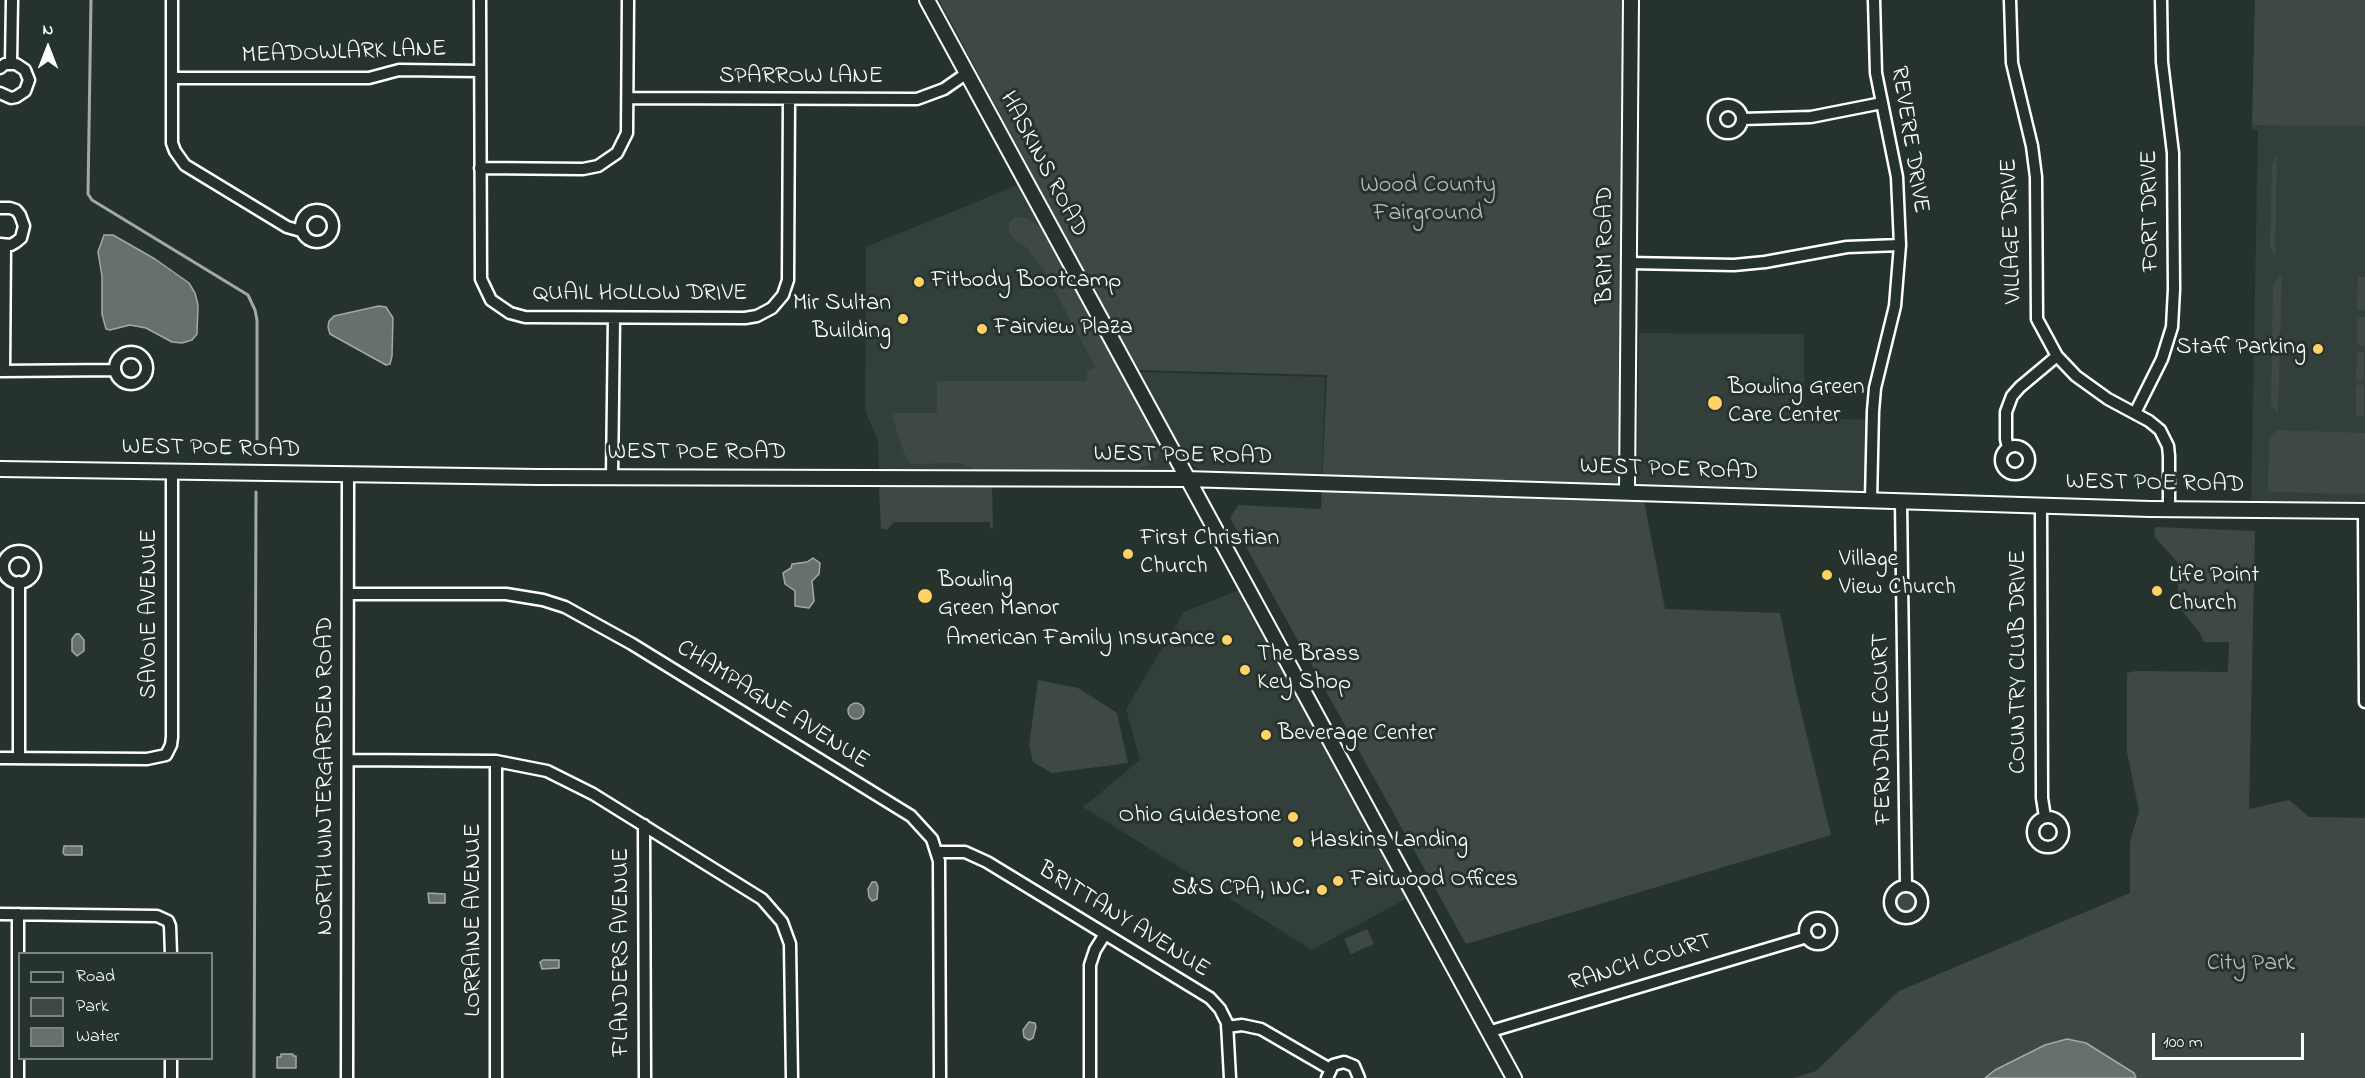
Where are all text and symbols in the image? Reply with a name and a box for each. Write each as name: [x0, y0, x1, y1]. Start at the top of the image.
north arrow: [18, 18, 78, 78]
text: N: [43, 18, 53, 42]
street label: MEADOWLARK LANE: [241, 36, 447, 72]
street label: SPARROW LANE: [719, 64, 883, 92]
street label: REVERE DRIVE: [1882, 64, 1934, 216]
street label: HASKINS ROAD: [992, 87, 1092, 243]
street label: FORT DRIVE: [2137, 150, 2167, 272]
street label: VILLAGE DRIVE: [1996, 158, 2030, 304]
park label: Wood County Fairground: [1360, 173, 1496, 229]
street label: BRIM ROAD: [1593, 186, 1621, 304]
place label: Fitbody Bootcamp: [931, 268, 1121, 296]
marker: Fitbody Bootcamp: [912, 275, 926, 289]
street label: QUAIL HOLLOW DRIVE: [533, 281, 747, 309]
place label: Mir Sultan Building: [793, 291, 891, 347]
marker: Mir Sultan Building: [896, 312, 910, 326]
place label: Fairview Plaza: [994, 315, 1133, 343]
marker: Fairview Plaza: [975, 322, 989, 336]
place label: Staff Parking: [2176, 335, 2306, 363]
marker: Staff Parking: [2311, 342, 2325, 356]
place label: Bowling Green Care Center: [1728, 375, 1865, 431]
marker: Bowling Green Care Center: [1706, 394, 1724, 412]
street label: WEST POE ROAD: [121, 434, 301, 466]
street label: WEST POE ROAD: [608, 440, 786, 468]
street label: WEST POE ROAD: [1093, 441, 1273, 473]
street label: WEST POE ROAD: [1579, 453, 1759, 489]
street label: WEST POE ROAD: [2065, 469, 2245, 501]
place label: First Christian Church: [1140, 526, 1279, 582]
street label: SAVOIE AVENUE: [137, 529, 165, 699]
marker: First Christian Church: [1121, 547, 1135, 561]
place label: Village View Church: [1839, 547, 1956, 603]
street label: COUNTRY CLUB DRIVE: [2006, 550, 2034, 774]
place label: Life Point Church: [2169, 563, 2259, 619]
place label: Bowling Green Manor: [938, 568, 1059, 624]
marker: Village View Church: [1820, 568, 1834, 582]
marker: Life Point Church: [2150, 584, 2164, 598]
marker: Bowling Green Manor: [916, 587, 934, 605]
street label: NORTH WINTERGARDEN ROAD: [313, 617, 341, 935]
place label: American Family Insurance: [946, 626, 1215, 654]
marker: American Family Insurance: [1220, 633, 1234, 647]
street label: FERNDALE COURT: [1868, 633, 1900, 825]
street label: CHAMPAGNE AVENUE: [670, 635, 874, 777]
place label: The Brass Key Shop: [1257, 642, 1360, 698]
marker: The Brass Key Shop: [1238, 663, 1252, 677]
place label: Beverage Center: [1278, 721, 1436, 749]
marker: Beverage Center: [1259, 728, 1273, 742]
place label: Ohio Guidestone: [1118, 803, 1281, 831]
marker: Ohio Guidestone: [1286, 810, 1300, 824]
street label: LORRAINE AVENUE: [461, 823, 489, 1017]
place label: Haskins Landing: [1310, 828, 1468, 856]
marker: Haskins Landing: [1291, 835, 1305, 849]
street label: FLANDERS AVENUE: [609, 848, 637, 1056]
street label: BRITTANY AVENUE: [1032, 857, 1214, 985]
place label: Fairwood Offices: [1350, 867, 1518, 895]
marker: Fairwood Offices: [1331, 874, 1345, 888]
place label: S&S CPA, INC.: [1172, 876, 1310, 904]
marker: S&S CPA, INC.: [1315, 883, 1329, 897]
street label: RANCH COURT: [1566, 929, 1716, 999]
park label: City Park: [2207, 951, 2295, 979]
legend: [18, 952, 213, 1060]
text: Road: [76, 964, 115, 990]
text: Park: [76, 994, 109, 1020]
scale bar: [2155, 1021, 2306, 1059]
text: Water: [76, 1024, 119, 1050]
text: 100 m: [2163, 1030, 2203, 1056]

